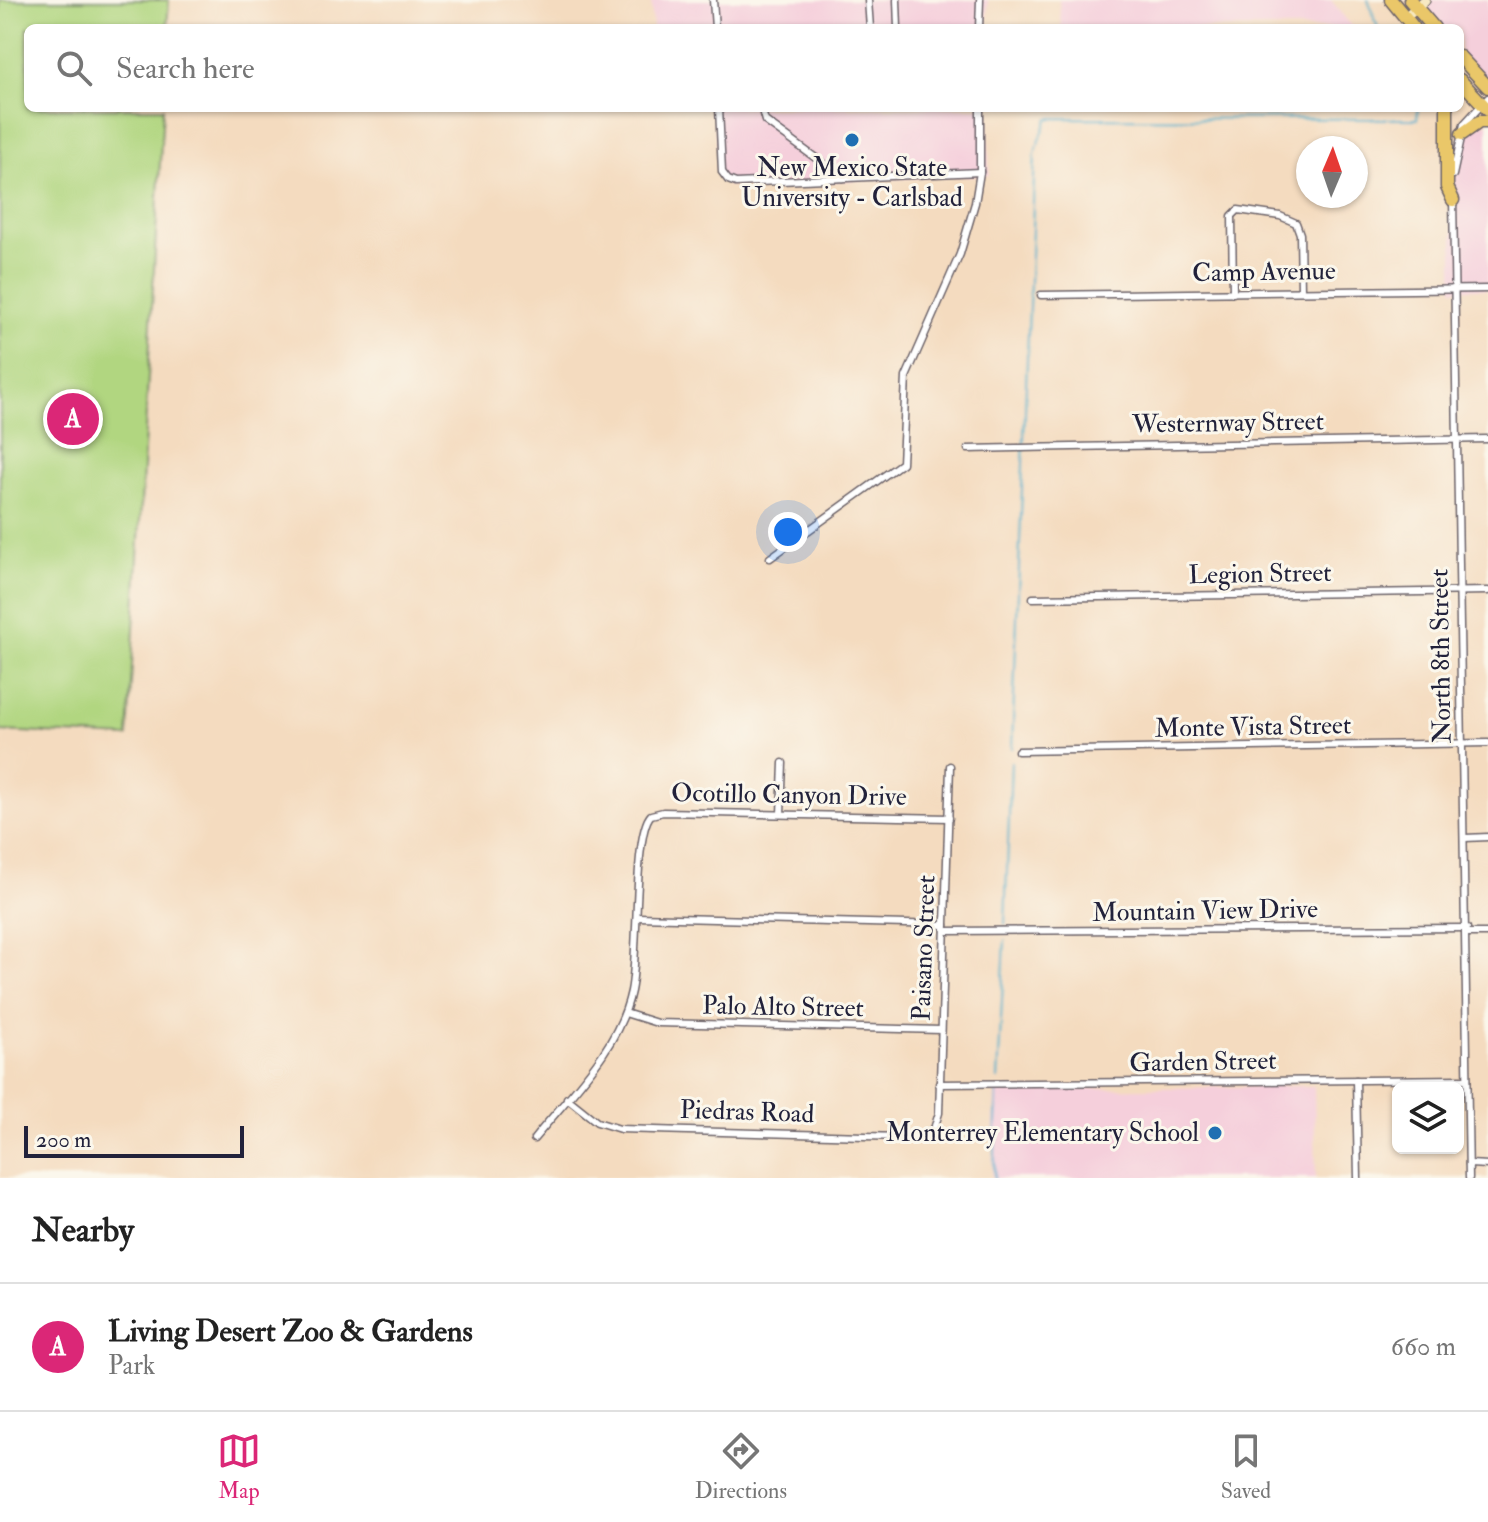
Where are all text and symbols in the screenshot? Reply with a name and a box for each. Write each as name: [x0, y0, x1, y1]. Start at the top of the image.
search box: [24, 24, 1464, 112]
icon: search: [52, 46, 96, 90]
text: Search here: [116, 50, 255, 87]
marker: New Mexico State University - Carlsbad: [843, 131, 861, 149]
north arrow: [1296, 136, 1368, 208]
place label: New Mexico State University - Carlsbad: [741, 152, 963, 214]
street label: Camp Avenue: [1192, 255, 1336, 290]
pin: A: [47, 389, 99, 449]
street label: Westernway Street: [1131, 405, 1324, 441]
your location: [768, 512, 808, 552]
street label: Legion Street: [1188, 557, 1332, 591]
street label: North 8th Street: [1423, 568, 1459, 744]
street label: Monte Vista Street: [1154, 709, 1352, 745]
street label: Ocotillo Canyon Drive: [671, 777, 907, 813]
street label: Paisano Street: [905, 875, 943, 1021]
street label: Mountain View Drive: [1092, 893, 1318, 929]
street label: Palo Alto Street: [702, 990, 864, 1024]
street label: Garden Street: [1129, 1045, 1277, 1079]
map controls: [1392, 1082, 1464, 1154]
button: layers: [1392, 1082, 1464, 1154]
street label: Piedras Road: [679, 1094, 815, 1130]
place label: Monterrey Elementary School: [886, 1117, 1199, 1149]
scale bar: [24, 1122, 244, 1158]
marker: Monterrey Elementary School: [1206, 1124, 1224, 1142]
text: 200 m: [36, 1126, 91, 1154]
text: Nearby: [32, 1209, 134, 1252]
text: Living Desert Zoo & Gardens: [108, 1313, 473, 1350]
text: A: [50, 1331, 66, 1363]
text: 660 m: [1391, 1331, 1456, 1363]
text: Park: [108, 1350, 155, 1382]
tab: Map: [217, 1429, 261, 1505]
tab: Directions: [695, 1429, 787, 1505]
tab: Saved: [1221, 1429, 1271, 1505]

